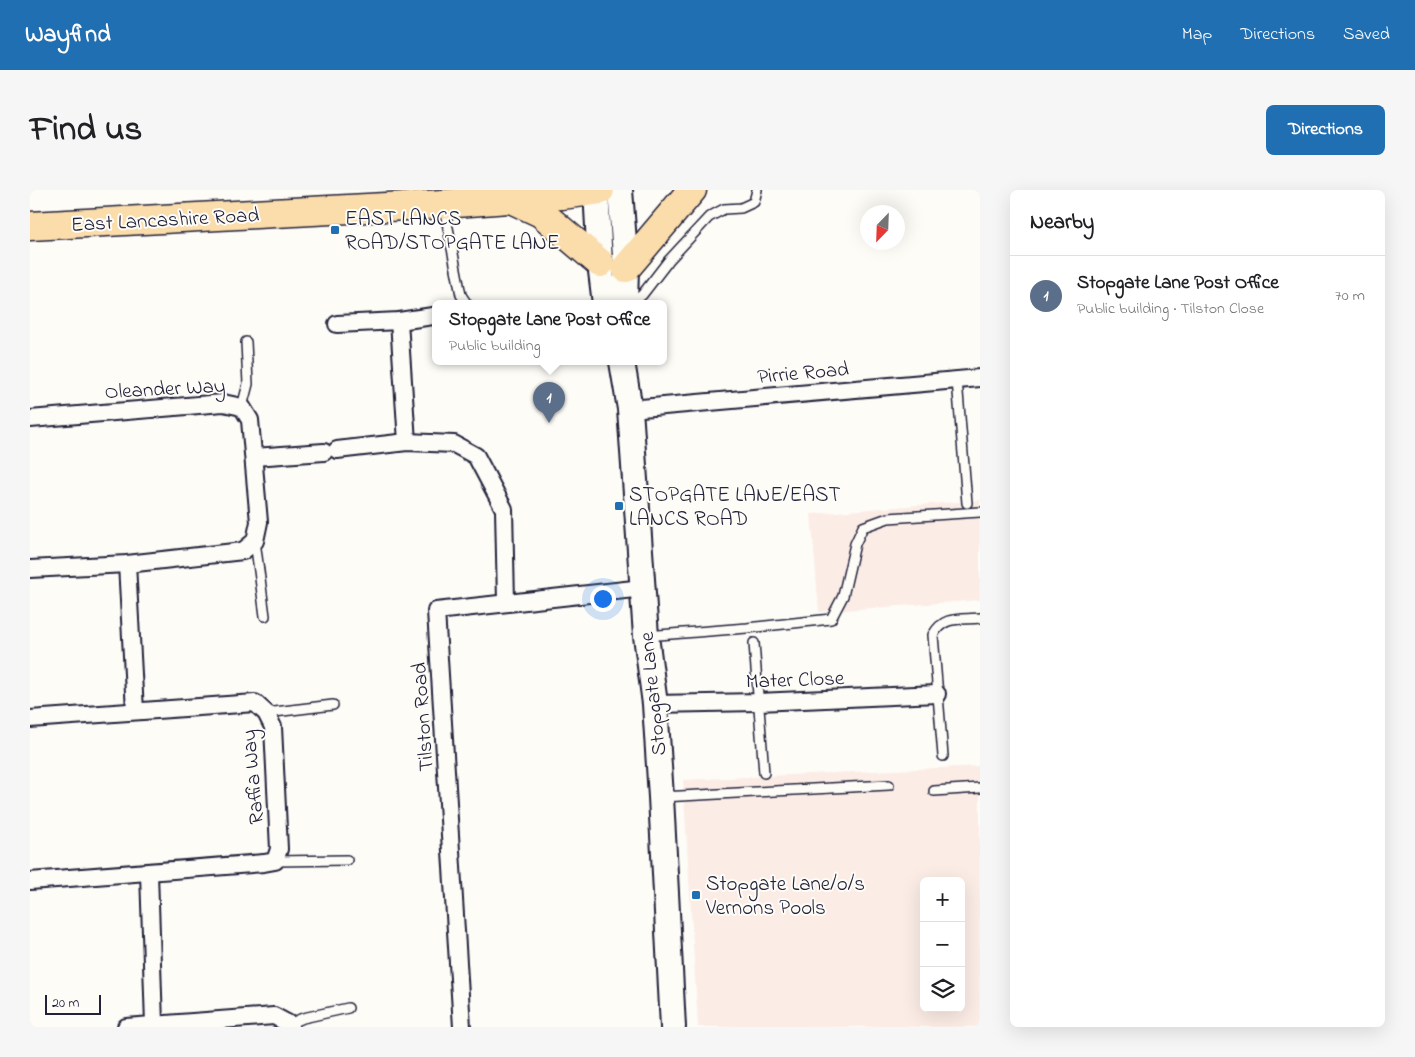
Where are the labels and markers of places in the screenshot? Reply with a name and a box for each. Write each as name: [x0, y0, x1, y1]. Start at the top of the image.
place label: EAST LANCS ROAD/STOPGATE LANE: [345, 205, 559, 259]
marker: EAST LANCS ROAD/STOPGATE LANE: [329, 224, 341, 236]
pin: 1: [533, 382, 565, 423]
place label: STOPGATE LANE/EAST LANCS ROAD: [629, 481, 841, 535]
marker: STOPGATE LANE/EAST LANCS ROAD: [613, 500, 625, 512]
place label: Stopgate Lane/o/s Vernons Pools: [705, 870, 865, 924]
marker: Stopgate Lane/o/s Vernons Pools: [690, 889, 702, 901]

